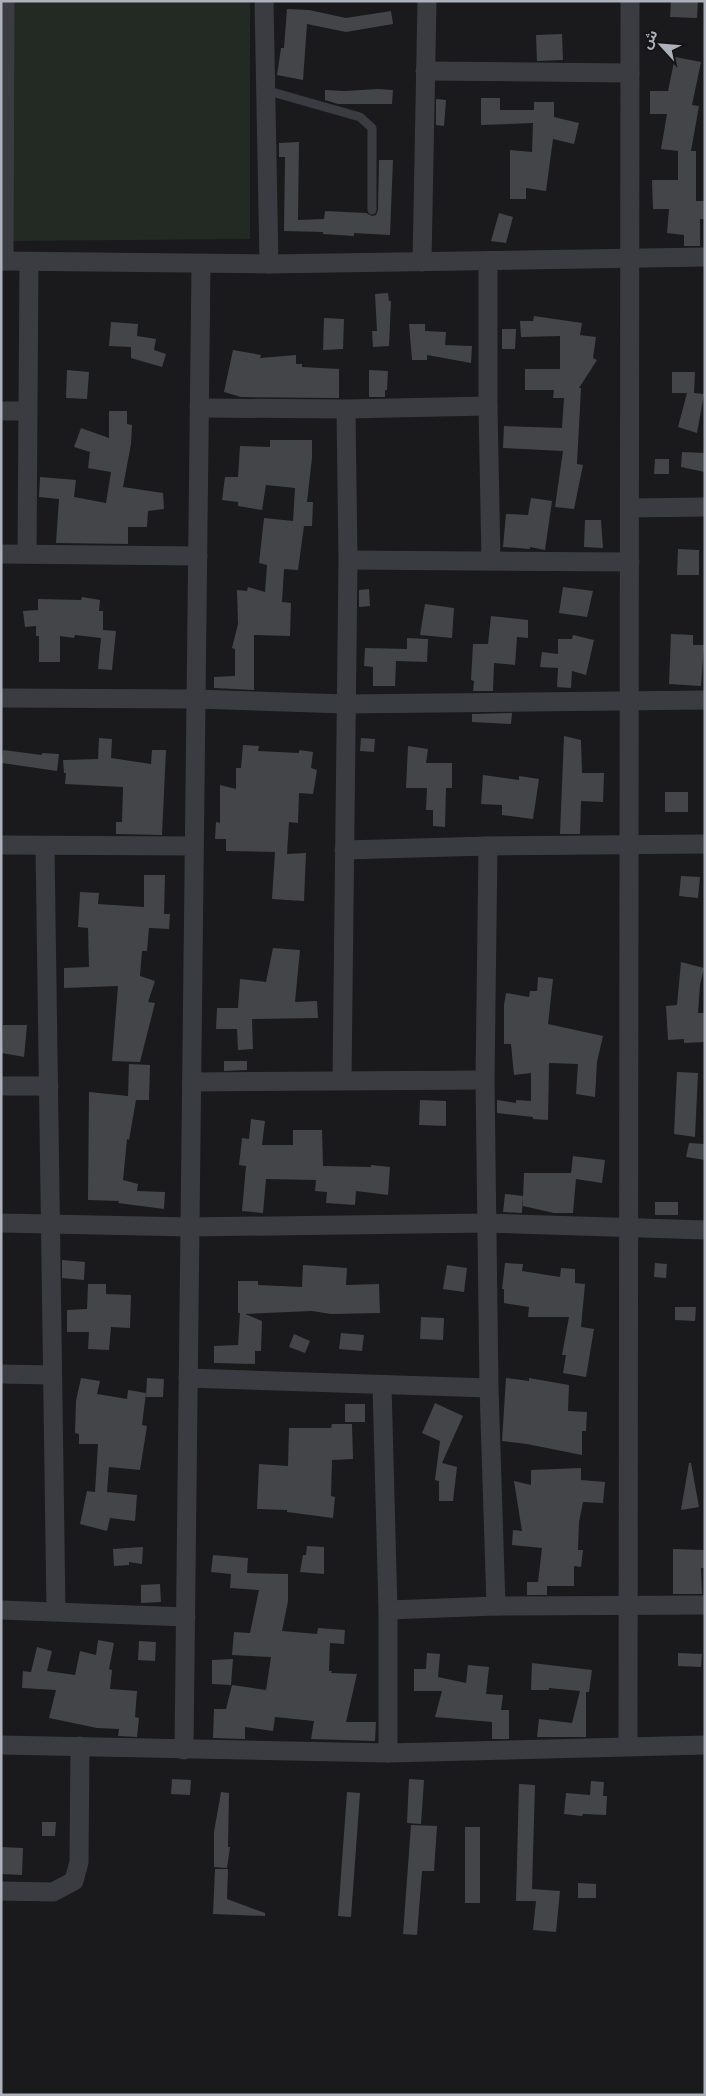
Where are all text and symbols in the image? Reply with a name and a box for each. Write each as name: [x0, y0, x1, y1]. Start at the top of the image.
north arrow: [636, 20, 686, 70]
text: ش: [637, 27, 662, 52]

